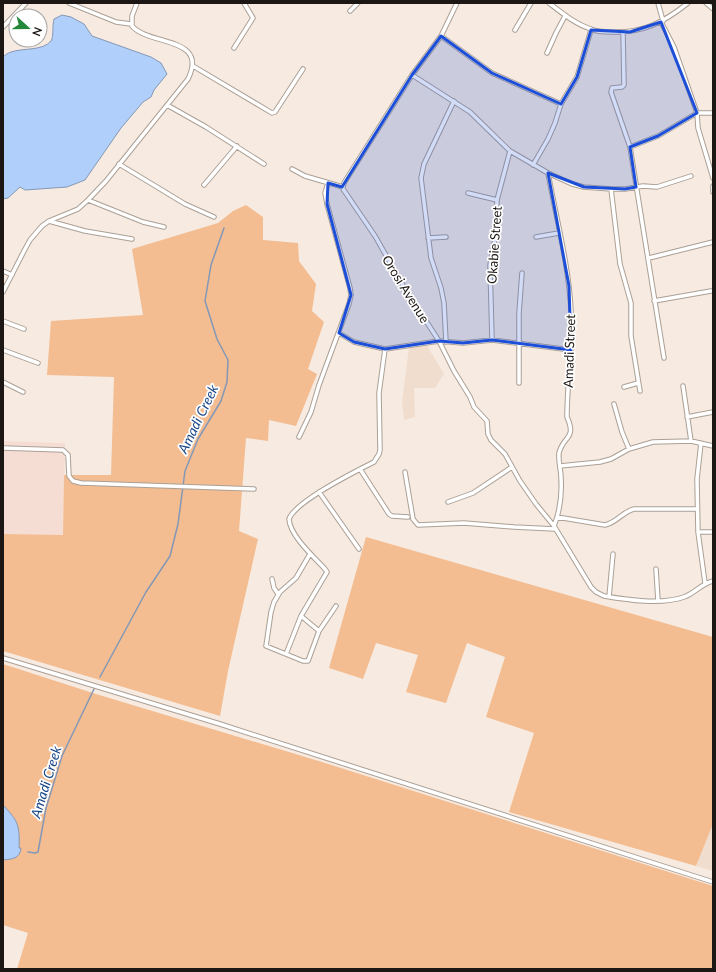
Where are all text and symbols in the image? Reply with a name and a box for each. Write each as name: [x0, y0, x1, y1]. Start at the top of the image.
north arrow: [8, 8, 48, 48]
text: N: [30, 25, 45, 38]
street label: Okabie Street: [483, 205, 505, 285]
street label: Orosi Avenue: [379, 252, 433, 326]
street label: Amadi Street: [560, 313, 578, 388]
water label: Amadi Creek: [173, 381, 222, 457]
water label: Amadi Creek: [26, 744, 65, 821]

